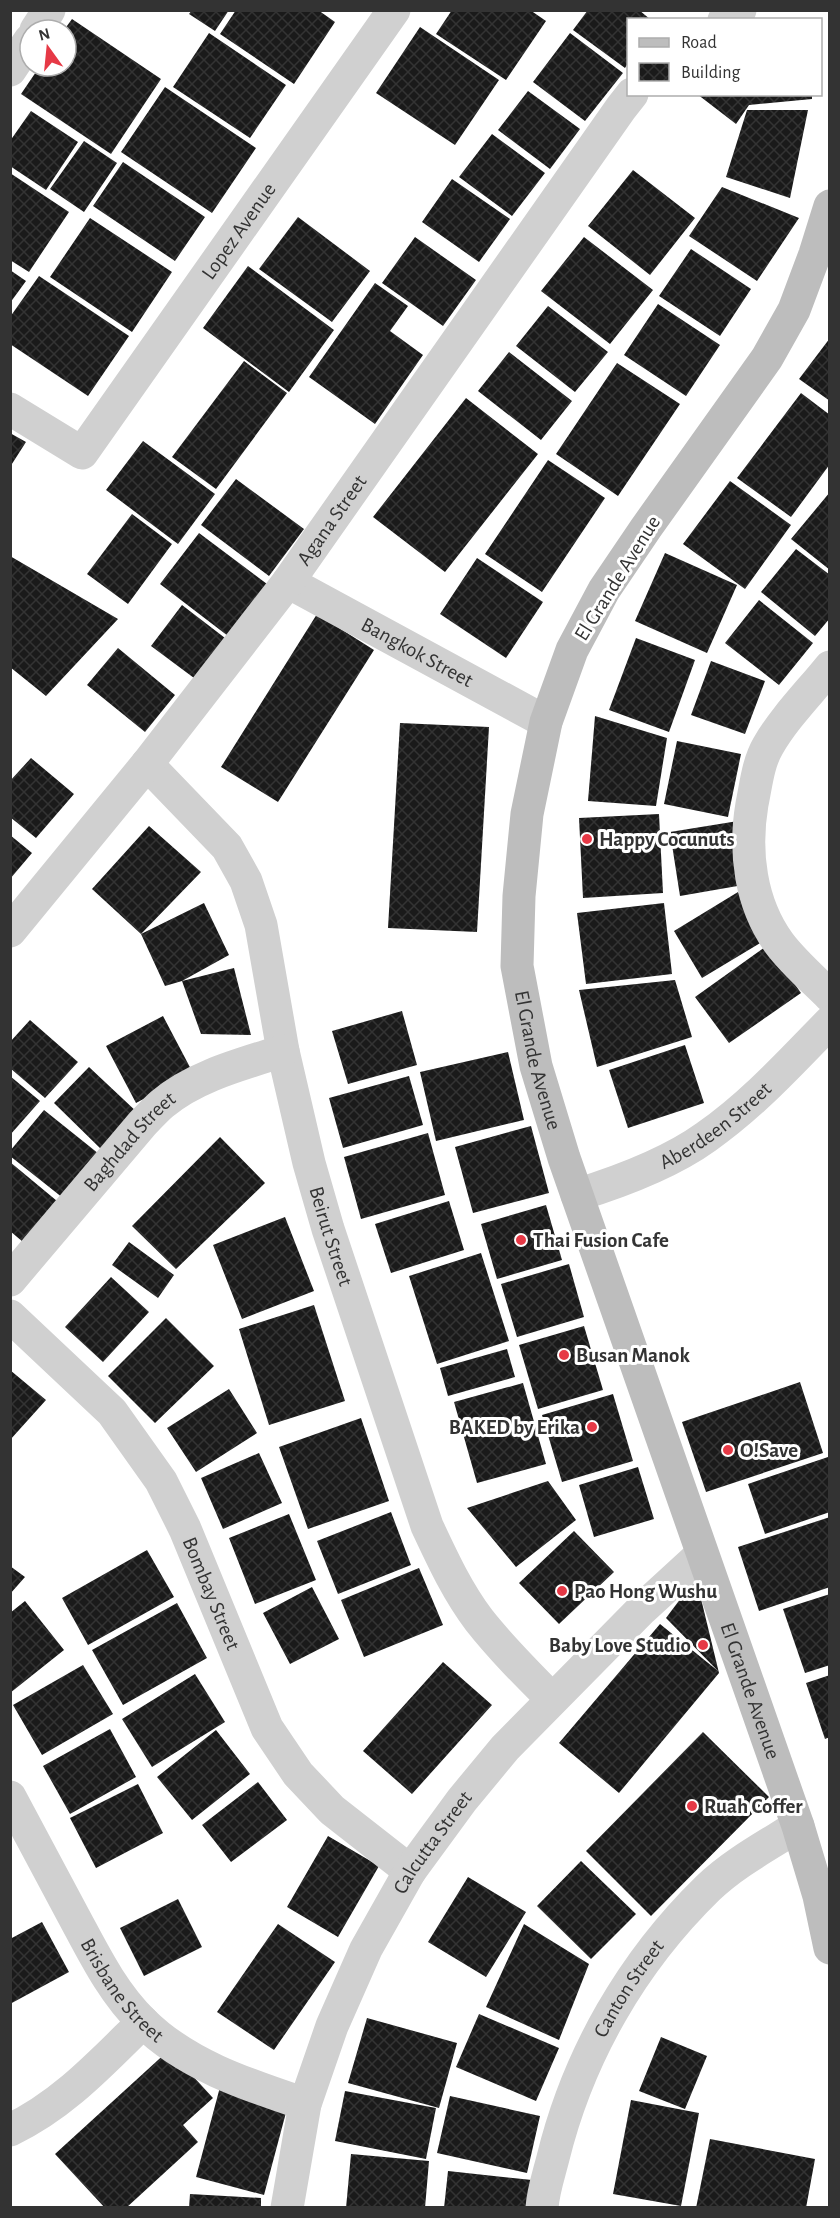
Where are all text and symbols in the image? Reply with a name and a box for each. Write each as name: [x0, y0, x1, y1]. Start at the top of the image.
north arrow: [18, 18, 78, 78]
legend: [627, 18, 822, 96]
text: N: [37, 25, 52, 44]
text: Road: [681, 34, 717, 52]
text: Building: [681, 64, 741, 82]
street label: Lopez Avenue: [198, 179, 280, 283]
street label: Agana Street: [293, 471, 371, 569]
street label: El Grande Avenue: [571, 512, 664, 644]
street label: Bangkok Street: [357, 614, 477, 691]
place label: Happy Cocunuts: [599, 829, 735, 850]
marker: Happy Cocunuts: [580, 832, 594, 846]
street label: El Grande Avenue: [511, 988, 565, 1133]
street label: Aberdeen Street: [656, 1078, 776, 1173]
street label: Baghdad Street: [80, 1087, 180, 1196]
street label: Beirut Street: [305, 1184, 356, 1289]
place label: Thai Fusion Cafe: [533, 1230, 669, 1251]
marker: Thai Fusion Cafe: [514, 1233, 528, 1247]
place label: Busan Manok: [576, 1345, 690, 1366]
marker: Busan Manok: [557, 1348, 571, 1362]
place label: BAKED by Erika: [449, 1417, 580, 1438]
marker: BAKED by Erika: [585, 1420, 599, 1434]
place label: O!Save: [740, 1440, 798, 1461]
marker: O!Save: [721, 1443, 735, 1457]
street label: Bombay Street: [178, 1534, 244, 1653]
place label: Pao Hong Wushu: [574, 1581, 717, 1602]
marker: Pao Hong Wushu: [555, 1584, 569, 1598]
street label: El Grande Avenue: [717, 1620, 784, 1762]
place label: Baby Love Studio: [549, 1635, 691, 1656]
marker: Baby Love Studio: [696, 1638, 710, 1652]
street label: Calcutta Street: [389, 1787, 476, 1897]
place label: Ruah Coffer: [704, 1796, 803, 1817]
marker: Ruah Coffer: [685, 1799, 699, 1813]
street label: Brisbane Street: [76, 1935, 168, 2047]
street label: Canton Street: [590, 1936, 668, 2041]

